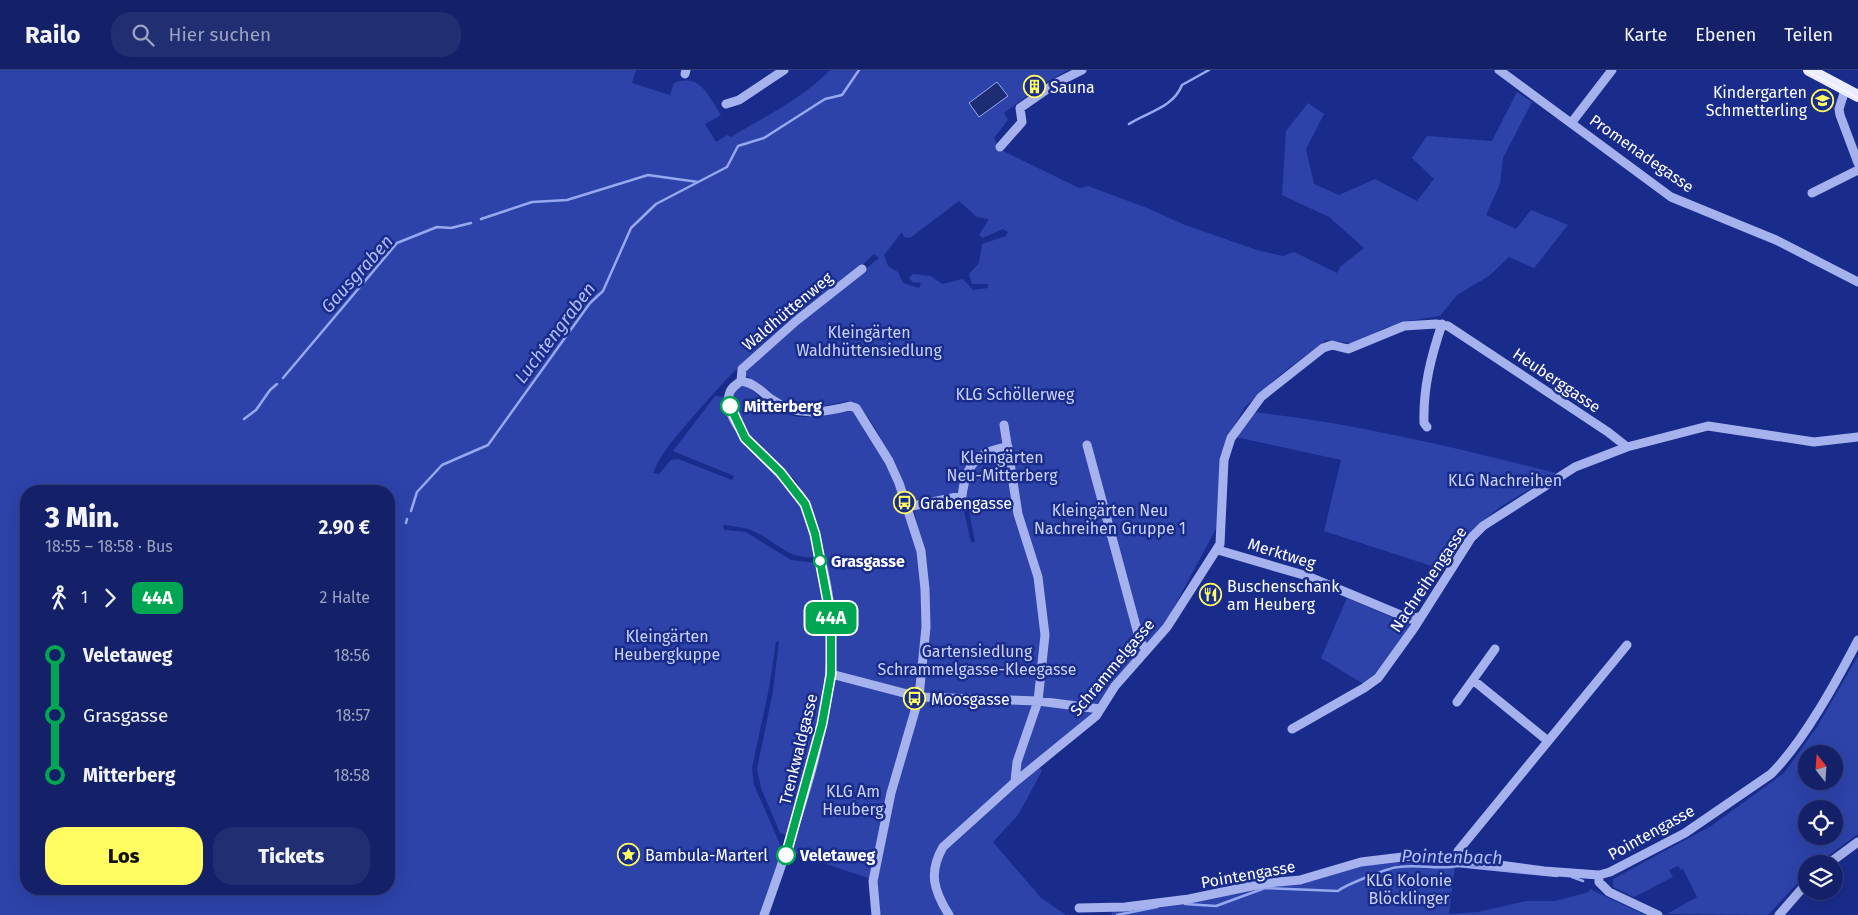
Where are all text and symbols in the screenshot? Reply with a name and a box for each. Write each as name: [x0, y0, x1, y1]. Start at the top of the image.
search box: [111, 12, 461, 57]
text: Railo: [25, 21, 81, 49]
icon: search: [129, 21, 157, 49]
text: Hier suchen: [169, 23, 271, 46]
text: Karte: [1624, 24, 1667, 46]
text: Ebenen: [1695, 24, 1756, 46]
text: Teilen: [1784, 24, 1833, 46]
building icon: Sauna: [1022, 75, 1046, 99]
place label: Sauna: [1050, 78, 1095, 97]
place label: Kindergarten Schmetterling: [1706, 83, 1808, 120]
school or university icon: Kindergarten Schmetterling: [1811, 89, 1835, 113]
street label: Promenadegasse: [1586, 110, 1697, 196]
water label: Gausgraben: [316, 230, 398, 318]
street label: Waldhüttenweg: [738, 268, 837, 355]
water label: Luchtengraben: [510, 278, 600, 388]
park label: Kleingärten Waldhüttensiedlung: [796, 323, 942, 360]
street label: Heuberggasse: [1509, 344, 1604, 417]
park label: KLG Schöllerweg: [956, 385, 1075, 404]
marker: Mitterberg: [720, 396, 740, 416]
place label: Mitterberg: [744, 397, 822, 416]
park label: Kleingärten Neu-Mitterberg: [946, 448, 1058, 485]
park label: KLG Nachreihen: [1448, 471, 1562, 490]
bus stop icon: Grabengasse: [892, 491, 916, 515]
place label: Grabengasse: [920, 494, 1012, 513]
text: 3 Min.: [45, 501, 119, 534]
park label: Kleingärten Neu Nachreihen Gruppe 1: [1034, 501, 1186, 538]
text: 2.90 €: [319, 516, 370, 539]
street label: Nachreihengasse: [1386, 523, 1471, 636]
street label: Merktweg: [1246, 534, 1319, 573]
text: 18:55 – 18:58 · Bus: [45, 537, 173, 556]
place label: Grasgasse: [831, 552, 905, 571]
marker: Grasgasse: [813, 554, 827, 568]
place label: Buschenschank am Heuberg: [1227, 577, 1340, 614]
restaurant icon: Buschenschank am Heuberg: [1199, 583, 1223, 607]
icon: walk: [45, 584, 73, 612]
icon: forward: [96, 584, 124, 612]
text: 44A: [142, 587, 173, 609]
text: 1: [81, 588, 88, 607]
text: 2 Halte: [319, 588, 370, 607]
line badge: 44A: [802, 602, 860, 634]
text: 44A: [816, 607, 846, 629]
street label: Schrammelgasse: [1066, 615, 1159, 720]
park label: Kleingärten Heubergkuppe: [614, 627, 720, 664]
park label: Gartensiedlung Schrammelgasse-Kleegasse: [878, 642, 1076, 679]
text: Veletaweg: [83, 644, 173, 667]
text: 18:56: [334, 646, 370, 665]
bus stop icon: Moosgasse: [903, 687, 927, 711]
place label: Moosgasse: [931, 690, 1010, 709]
street label: Trenkwaldgasse: [775, 692, 821, 807]
text: Grasgasse: [83, 704, 168, 727]
text: 18:57: [336, 706, 370, 725]
north arrow: [1798, 745, 1842, 790]
map controls: [1798, 745, 1843, 900]
text: Mitterberg: [83, 764, 175, 787]
text: 18:58: [334, 766, 370, 785]
park label: KLG Am Heuberg: [822, 782, 884, 819]
button: locate: [1798, 800, 1843, 845]
street label: Pointengasse: [1605, 801, 1698, 864]
button: Los: [45, 827, 203, 885]
button: Tickets: [213, 827, 370, 885]
place icon: Bambula-Marterl: [617, 843, 641, 867]
marker: Veletaweg: [776, 845, 796, 865]
water label: Pointenbach: [1401, 845, 1503, 869]
place label: Bambula-Marterl: [645, 846, 768, 865]
place label: Veletaweg: [799, 846, 876, 865]
button: layers: [1798, 855, 1843, 900]
street label: Pointengasse: [1199, 857, 1297, 892]
park label: KLG Kolonie Blöcklinger: [1366, 871, 1452, 908]

